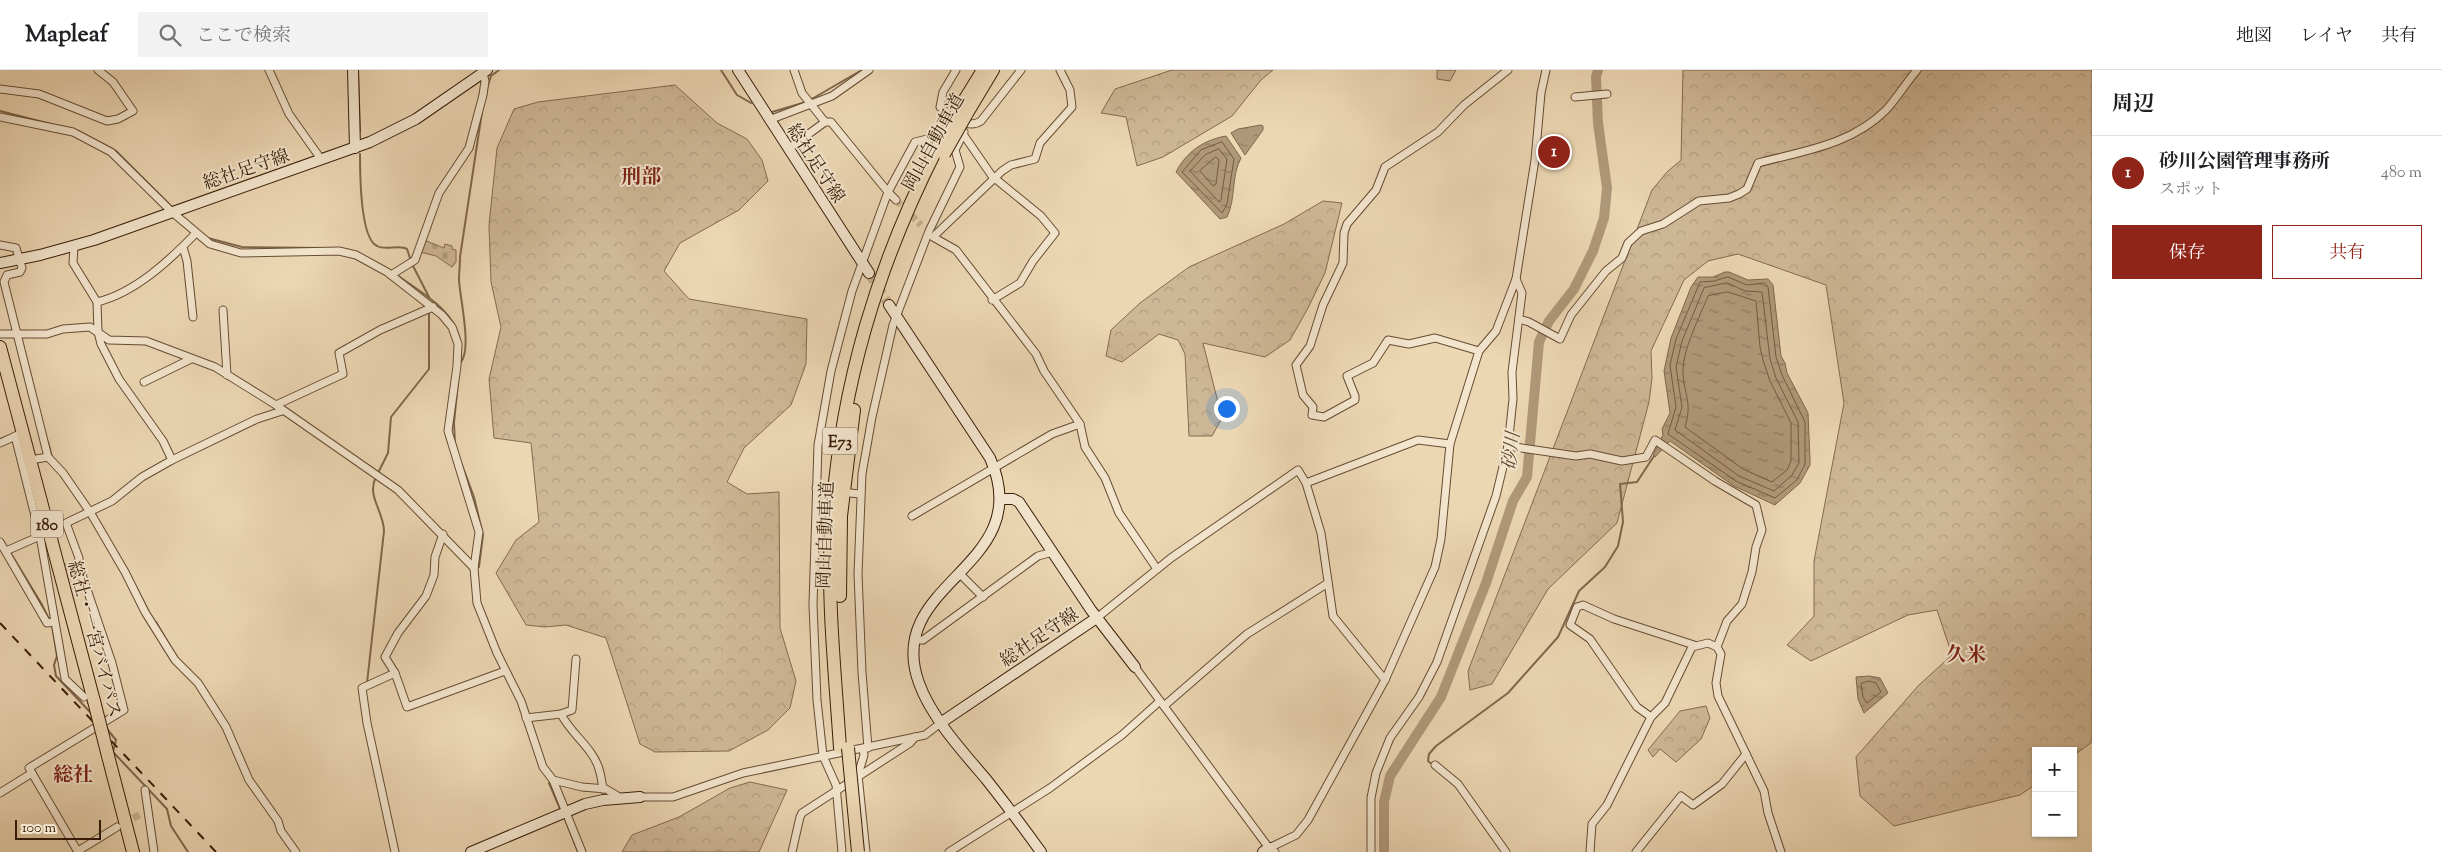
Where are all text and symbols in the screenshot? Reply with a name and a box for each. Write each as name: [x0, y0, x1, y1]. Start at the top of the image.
search box: [138, 12, 488, 57]
text: Mapleaf: [25, 18, 108, 52]
icon: search: [156, 21, 184, 49]
text: ここで検索: [196, 23, 291, 50]
text: 地図: [2236, 24, 2272, 50]
text: レイヤ: [2300, 24, 2353, 50]
text: 共有: [2381, 24, 2417, 50]
street label: 岡山自動車道: [897, 89, 972, 197]
text: 周辺: [2112, 90, 2154, 120]
street label: 総社足守線: [779, 119, 850, 209]
pin: 1: [1538, 133, 1570, 171]
street label: 総社足守線: [200, 144, 293, 198]
text: 砂川公園管理事務所: [2159, 149, 2330, 176]
text: 1: [2125, 162, 2131, 185]
text: 480 m: [2381, 162, 2422, 185]
district label: 刑部: [621, 164, 661, 193]
text: スポット: [2159, 179, 2223, 202]
button: 保存: [2112, 225, 2262, 279]
button: 共有: [2272, 225, 2422, 279]
your location: [1214, 396, 1240, 422]
road number: E73: [822, 428, 858, 454]
water label: 砂川: [1497, 429, 1528, 472]
street label: 岡山自動車道: [812, 481, 842, 589]
road number: 180: [31, 510, 63, 538]
street label: 総社・一宮バイパス: [60, 558, 127, 721]
street label: 総社足守線: [996, 603, 1085, 675]
district label: 久米: [1946, 642, 1986, 671]
map controls: [2032, 747, 2077, 837]
button: +: [2032, 747, 2077, 792]
district label: 総社: [53, 762, 93, 791]
button: −: [2032, 792, 2077, 837]
scale bar: [15, 817, 101, 840]
text: 100 m: [22, 819, 56, 839]

